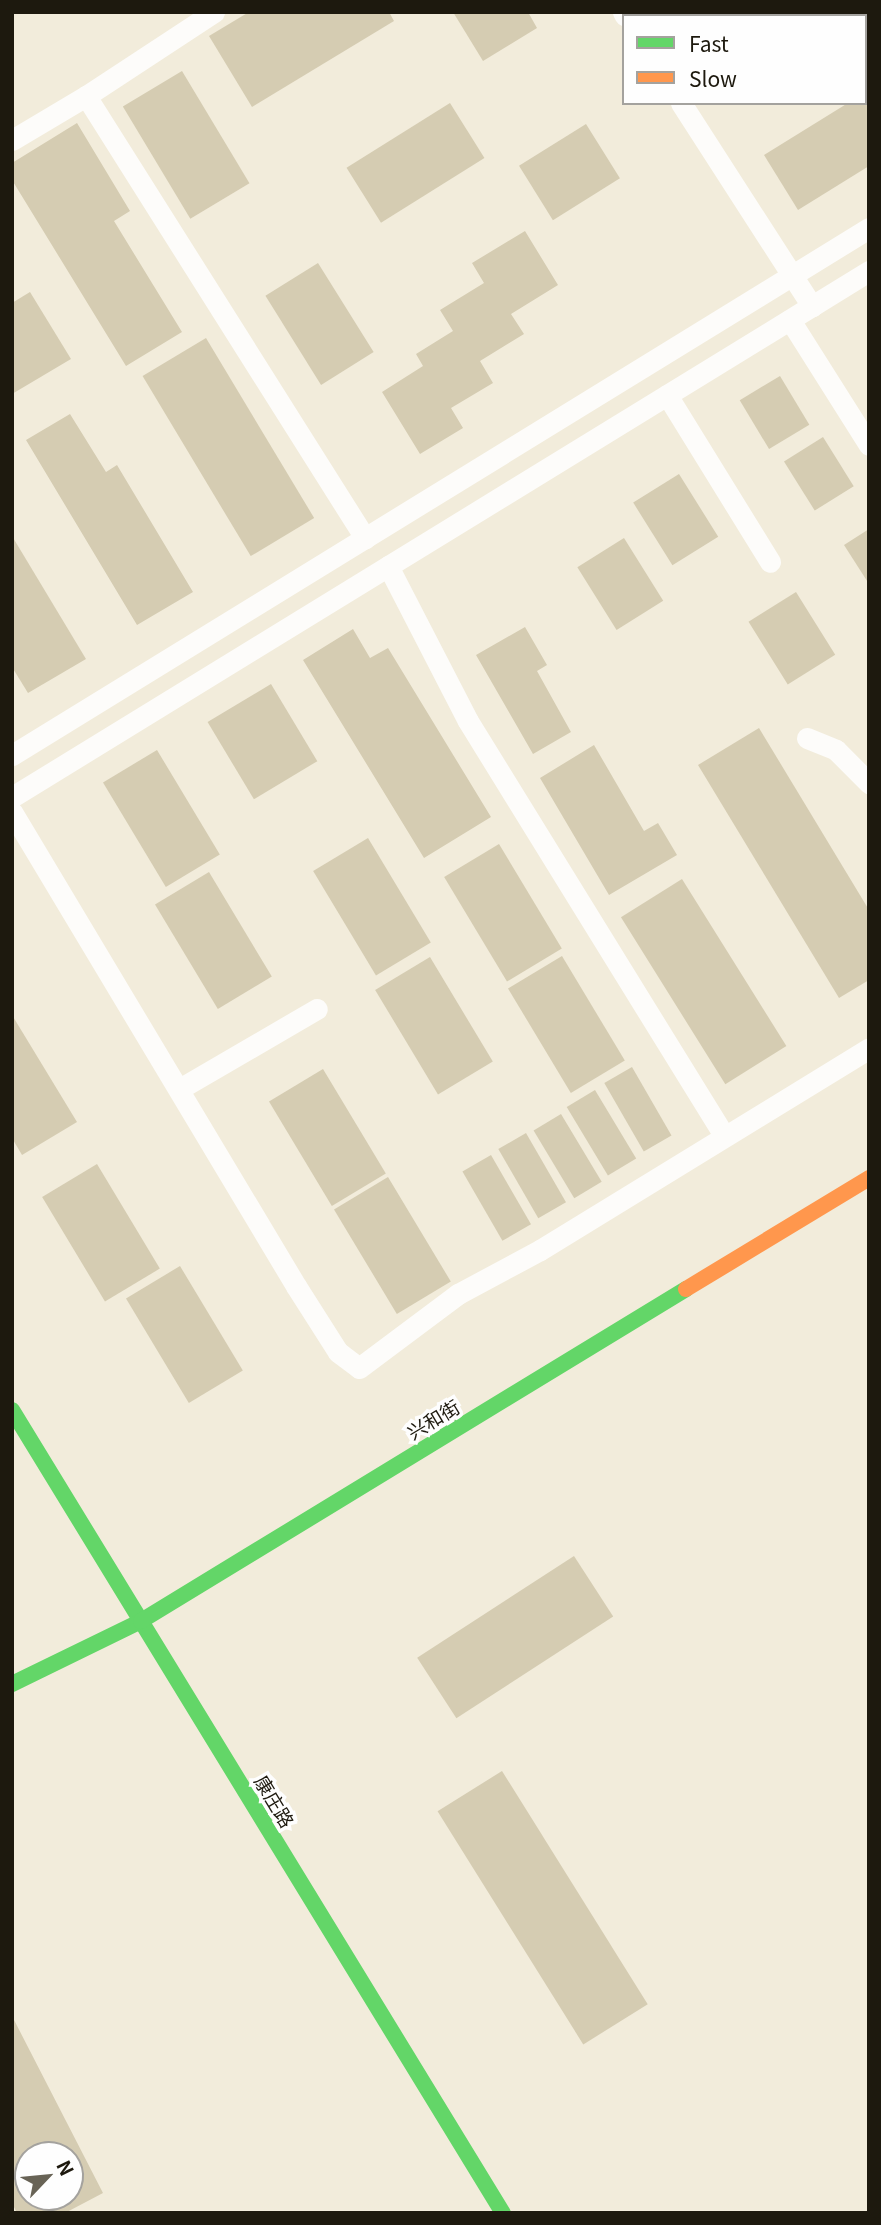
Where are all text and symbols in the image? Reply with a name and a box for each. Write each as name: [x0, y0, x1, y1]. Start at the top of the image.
legend: [622, 14, 867, 105]
text: Fast: [689, 28, 729, 58]
text: Slow: [689, 63, 737, 93]
street label: 兴和街: [403, 1395, 463, 1443]
street label: 康庄路: [251, 1771, 299, 1831]
north arrow: [14, 2141, 84, 2211]
text: N: [51, 2155, 82, 2180]

